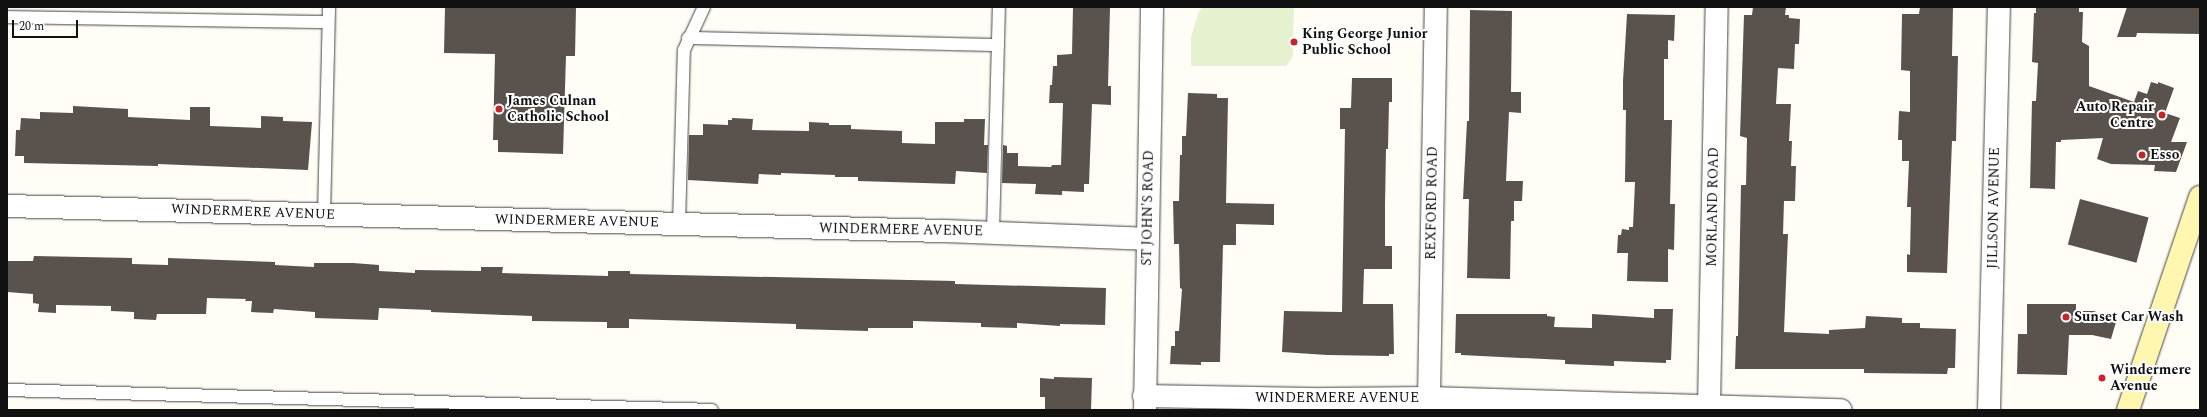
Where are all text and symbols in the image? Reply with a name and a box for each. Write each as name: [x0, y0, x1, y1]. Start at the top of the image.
scale bar: [14, 12, 80, 38]
text: 20 m: [19, 17, 44, 36]
place label: King George Junior Public School: [1302, 26, 1428, 58]
marker: King George Junior Public School: [1289, 37, 1299, 47]
place label: James Culnan Catholic School: [507, 93, 609, 126]
place label: Auto Repair Centre: [2076, 99, 2154, 132]
marker: James Culnan Catholic School: [494, 104, 504, 114]
marker: Auto Repair Centre: [2157, 110, 2167, 120]
street label: REXFORD ROAD: [1423, 146, 1441, 260]
street label: MORLAND ROAD: [1704, 147, 1722, 267]
street label: JILLSON AVENUE: [1985, 147, 2003, 269]
place label: Esso: [2150, 147, 2179, 163]
street label: ST JOHN'S ROAD: [1139, 150, 1157, 266]
marker: Esso: [2137, 150, 2147, 160]
street label: WINDERMERE AVENUE: [171, 201, 335, 223]
street label: WINDERMERE AVENUE: [495, 211, 659, 231]
street label: WINDERMERE AVENUE: [819, 220, 983, 240]
place label: Sunset Car Wash: [2074, 309, 2184, 325]
marker: Sunset Car Wash: [2061, 312, 2071, 322]
place label: Windermere Avenue: [2110, 362, 2191, 394]
marker: Windermere Avenue: [2097, 373, 2107, 383]
street label: WINDERMERE AVENUE: [1255, 390, 1419, 406]

